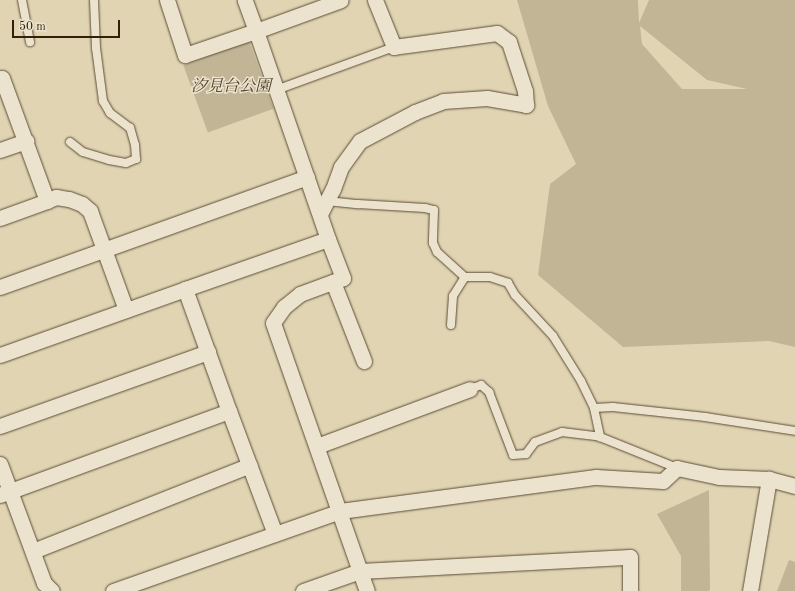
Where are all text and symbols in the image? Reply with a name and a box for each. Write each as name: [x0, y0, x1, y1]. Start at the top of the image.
scale bar: [14, 12, 122, 38]
text: 50 m: [19, 21, 46, 33]
park label: 汐見台公園: [191, 77, 271, 97]

